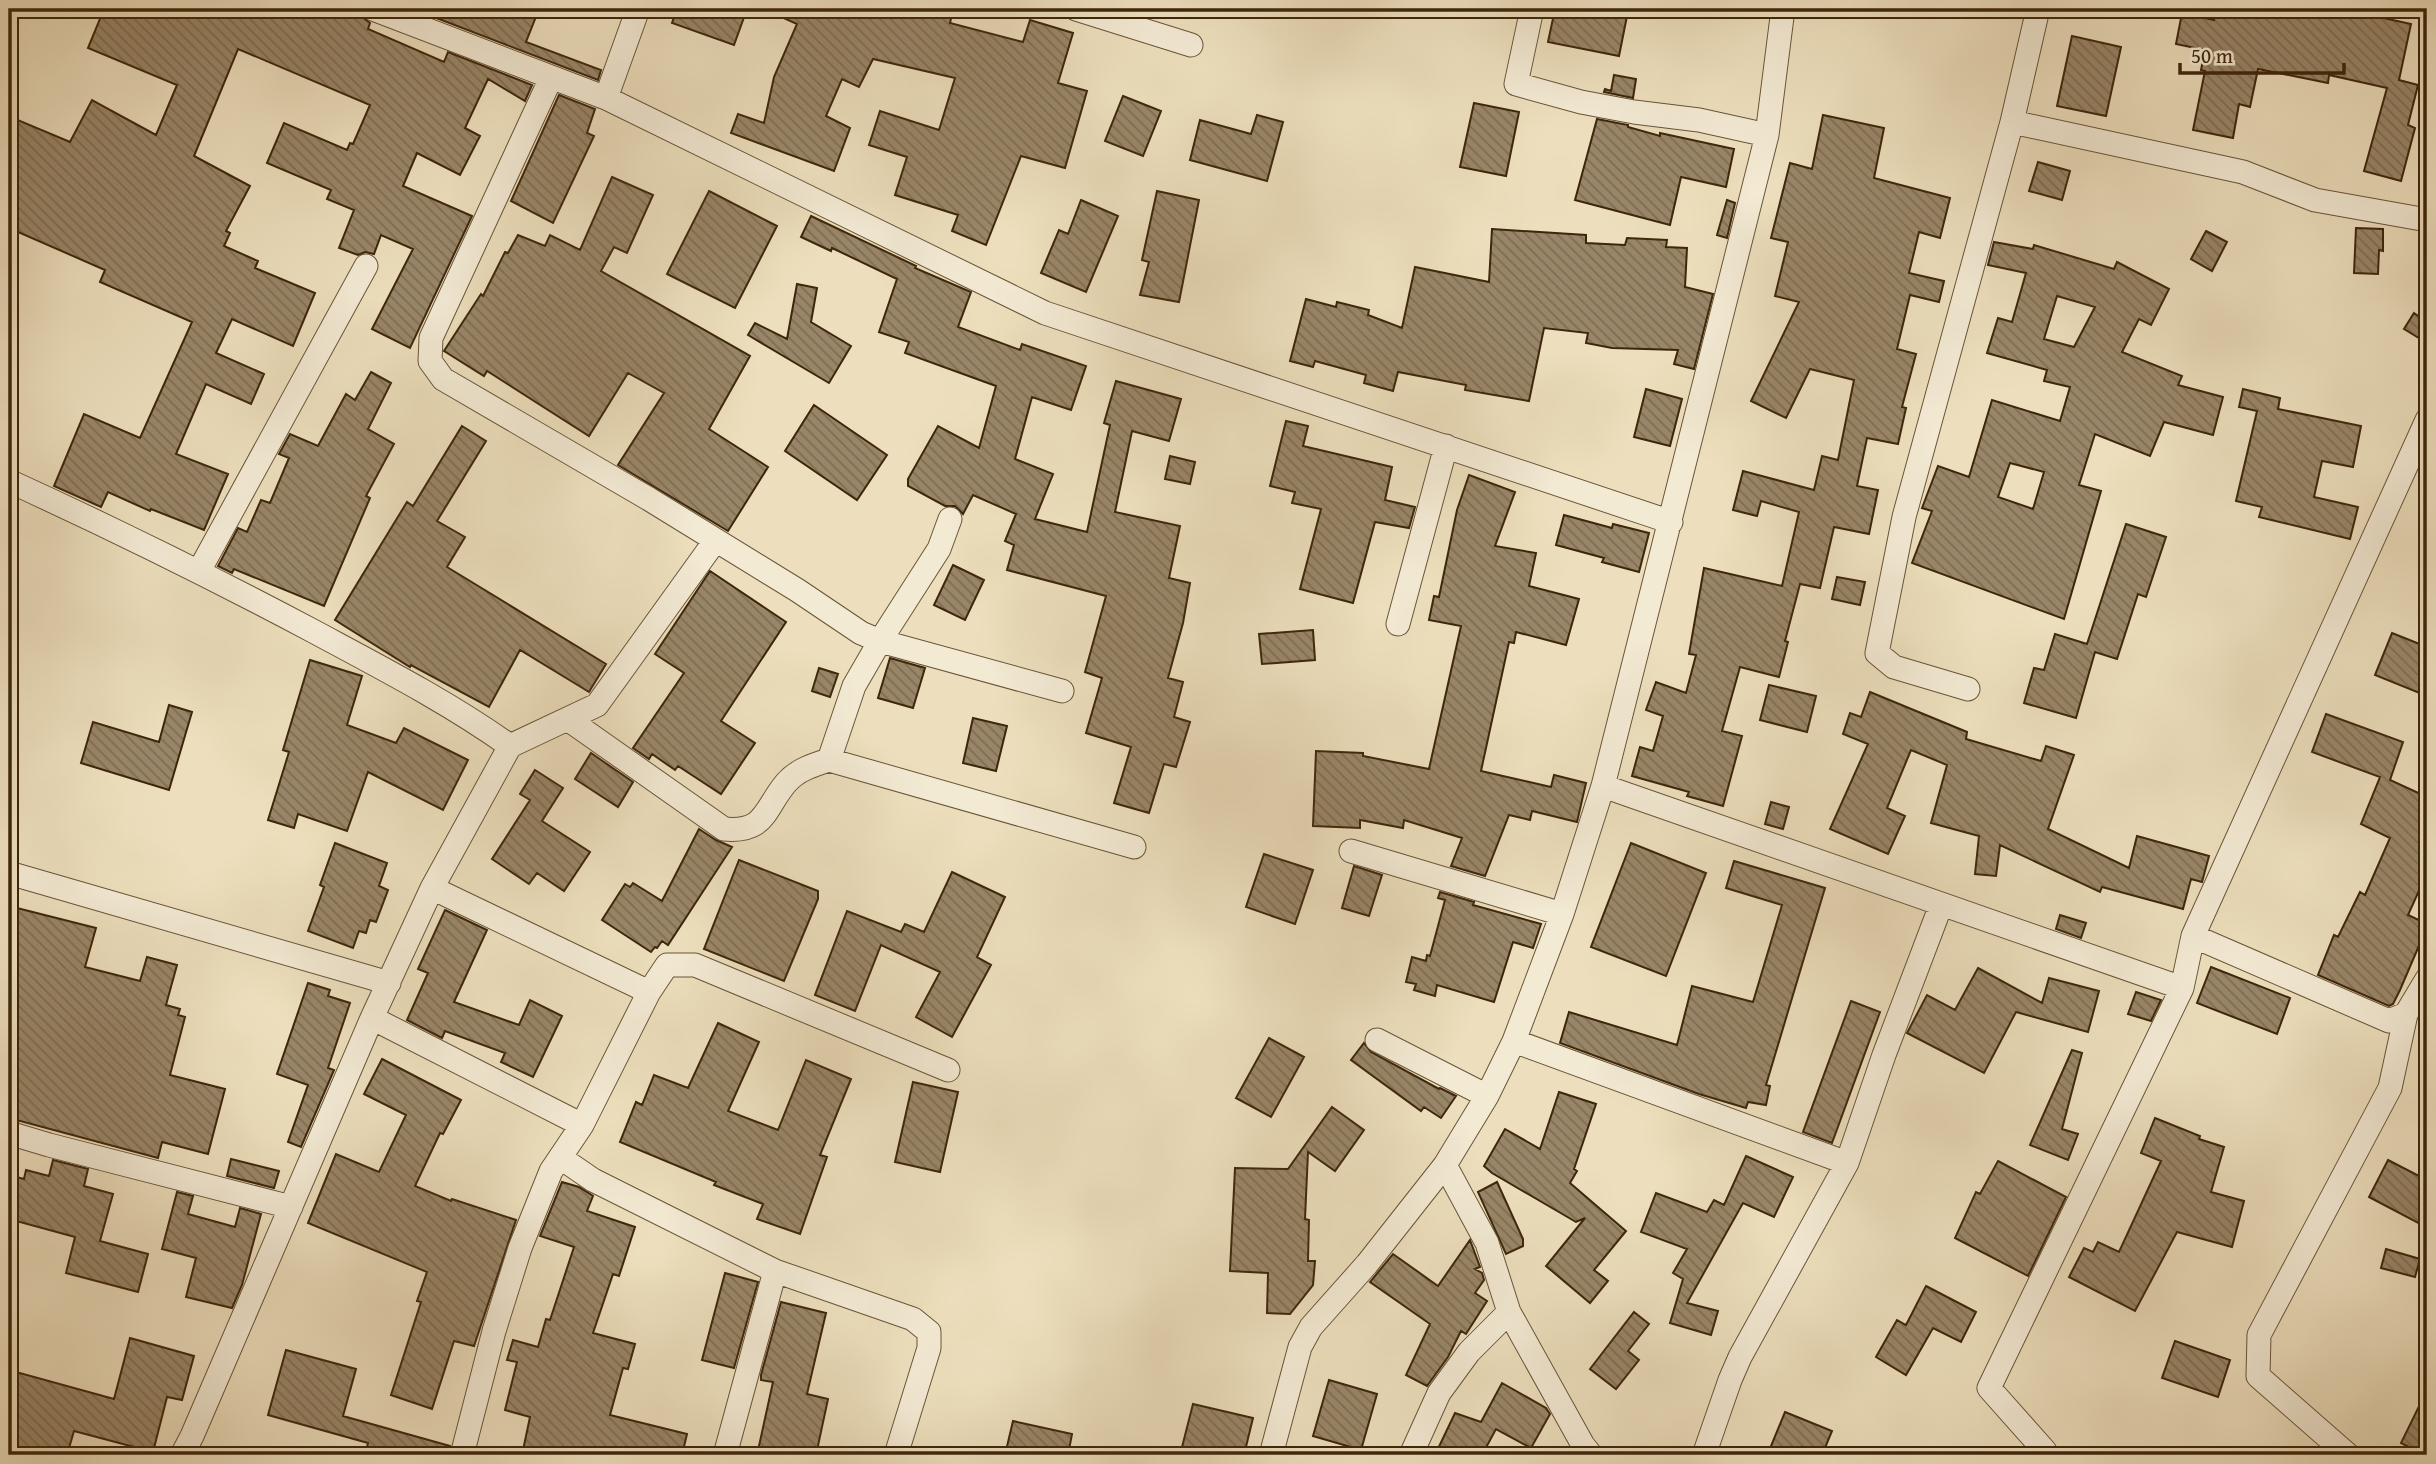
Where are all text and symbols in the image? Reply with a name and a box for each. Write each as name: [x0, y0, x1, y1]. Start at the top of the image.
scale bar: [2180, 32, 2345, 76]
text: 50 m: [2191, 40, 2233, 71]

